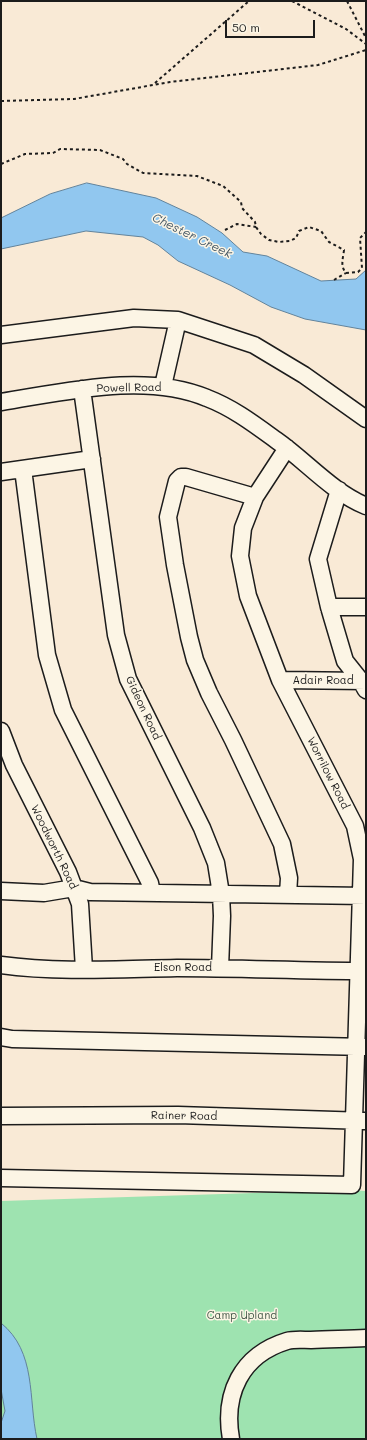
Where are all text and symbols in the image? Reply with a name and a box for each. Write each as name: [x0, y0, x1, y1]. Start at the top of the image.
scale bar: [227, 12, 317, 38]
text: 50 m: [232, 19, 260, 35]
water label: Chester Creek: [150, 210, 234, 262]
street label: Powell Road: [96, 381, 162, 395]
street label: Gideon Road: [122, 674, 164, 742]
street label: Adair Road: [292, 674, 354, 688]
street label: Worrilow Road: [304, 735, 352, 811]
street label: Woodworth Road: [28, 803, 80, 891]
street label: Elson Road: [154, 961, 212, 975]
street label: Rainer Road: [151, 1109, 217, 1123]
park label: Camp Upland: [207, 1309, 277, 1323]

